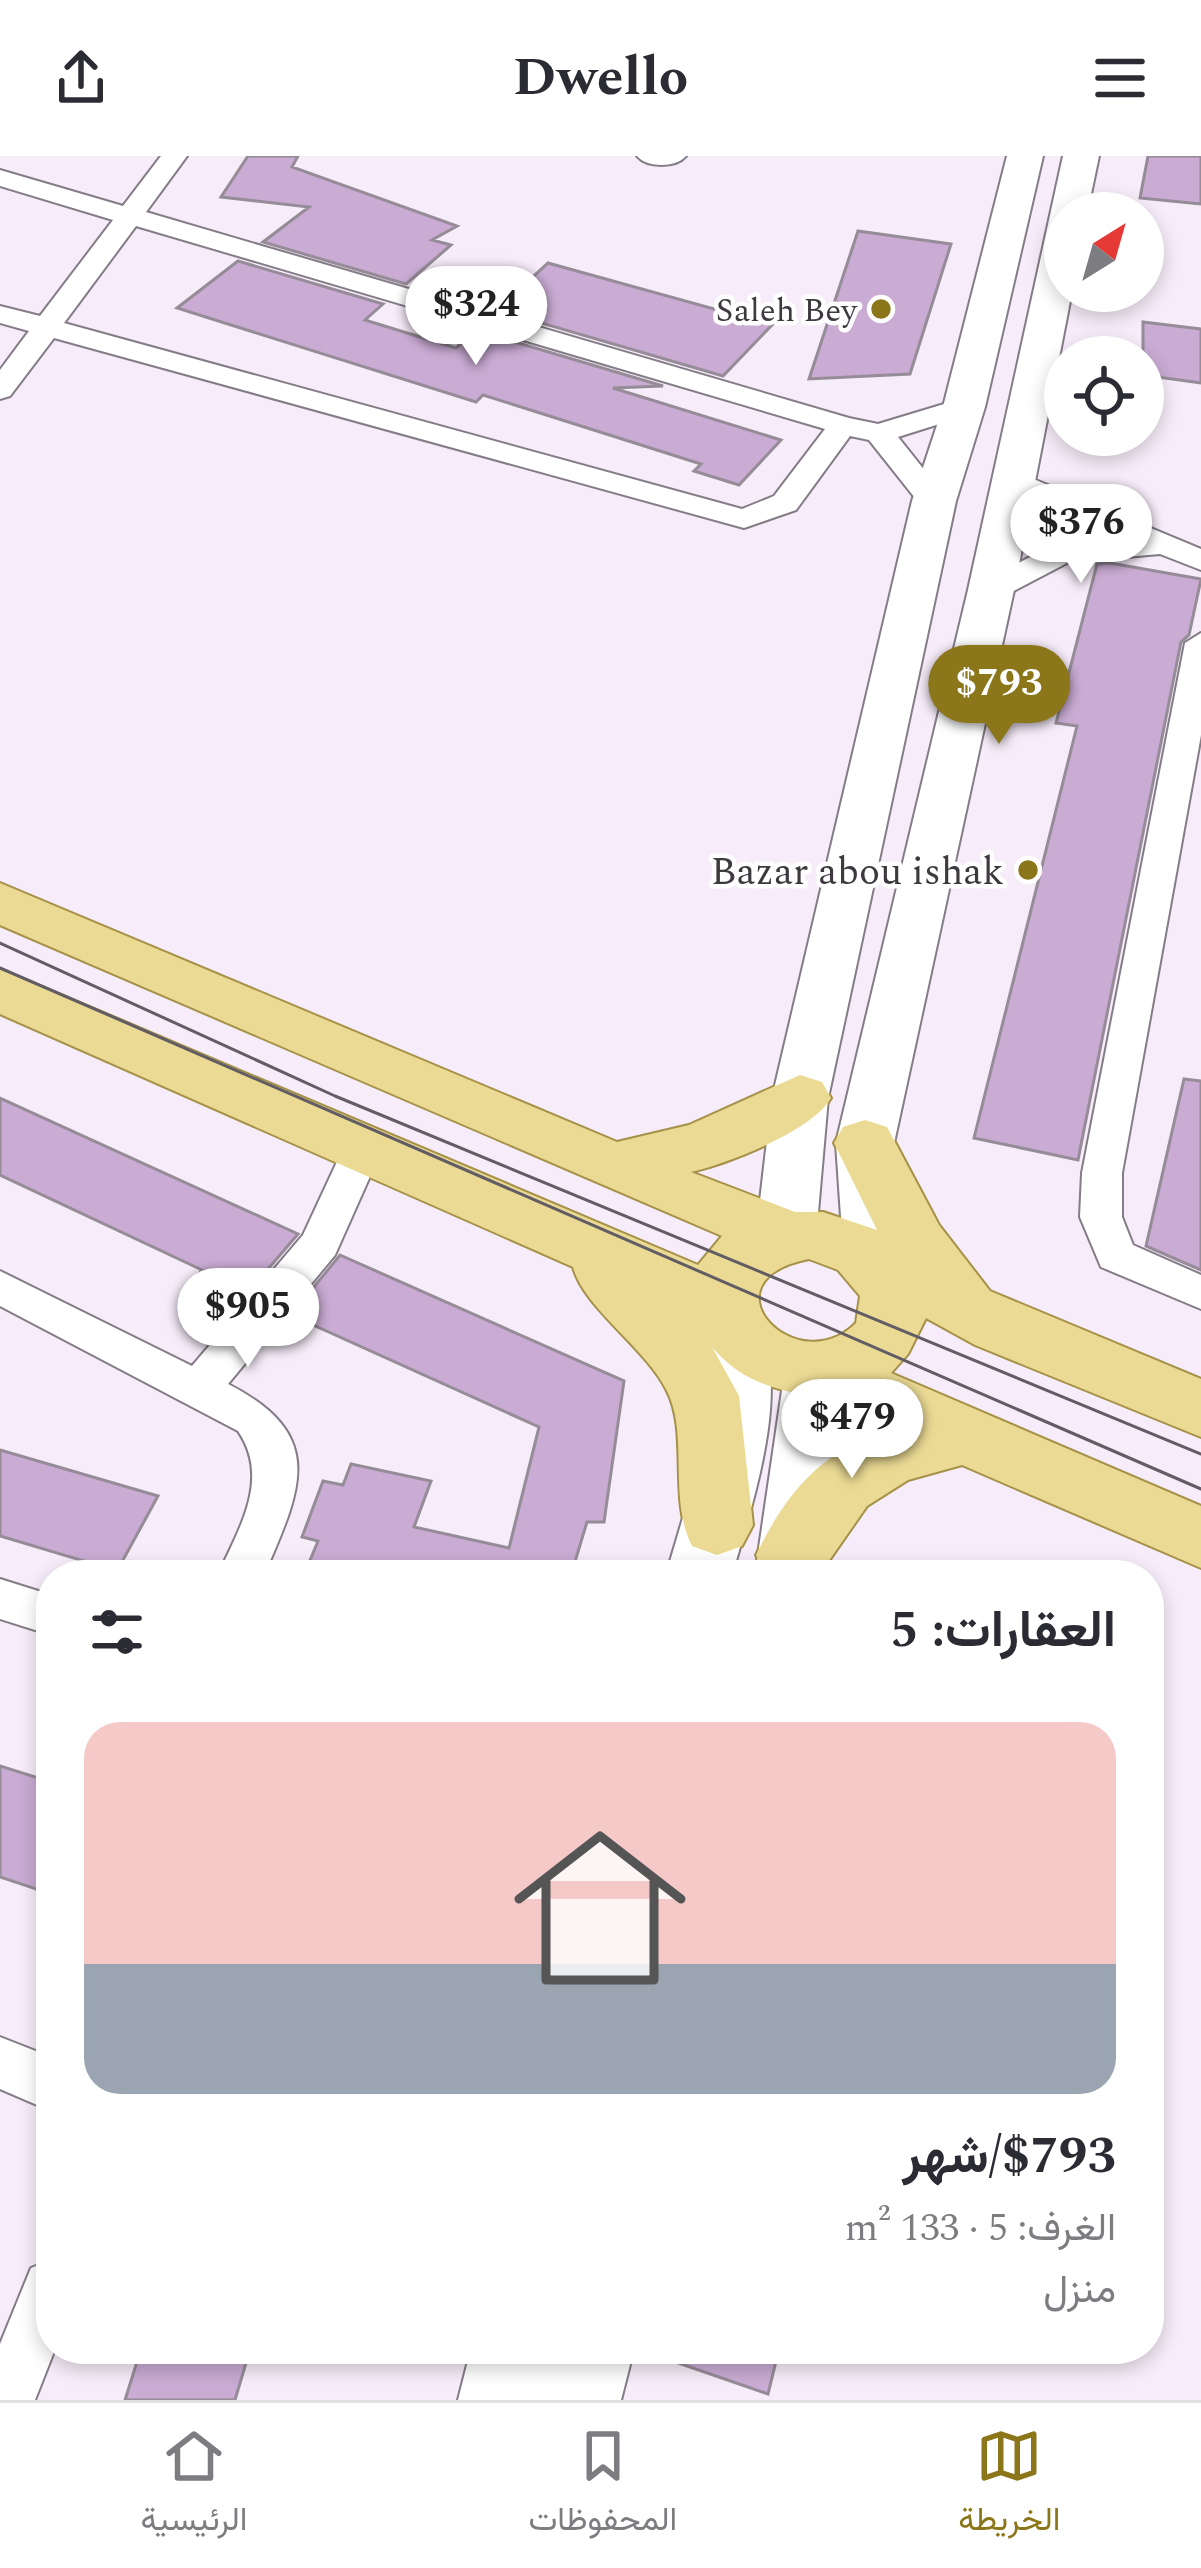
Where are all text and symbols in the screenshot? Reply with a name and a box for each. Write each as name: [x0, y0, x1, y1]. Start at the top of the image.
text: Dwello: [513, 37, 688, 119]
icon: share: [48, 45, 114, 111]
icon: menu: [1087, 45, 1153, 111]
north arrow: [1044, 192, 1164, 312]
map controls: [1044, 192, 1164, 456]
pin: $324: [405, 266, 547, 368]
text: $324: [432, 275, 520, 334]
place label: Saleh Bey: [716, 286, 858, 336]
marker: Saleh Bey: [868, 296, 894, 322]
button: locate: [1044, 336, 1164, 456]
pin: $376: [1010, 484, 1152, 586]
text: $376: [1037, 493, 1125, 552]
pin: $793: [928, 645, 1070, 747]
text: $793: [955, 654, 1043, 713]
place label: Bazar abou ishak: [711, 843, 1004, 902]
marker: Bazar abou ishak: [1015, 857, 1041, 883]
pin: $905: [177, 1268, 319, 1370]
text: $905: [204, 1277, 292, 1336]
pin: $479: [781, 1379, 923, 1481]
text: $479: [808, 1388, 896, 1447]
text: العقارات: 5: [890, 1592, 1116, 1670]
icon: filters: [84, 1599, 150, 1665]
icon: home: [492, 1800, 708, 2016]
text: $793/شهر: [902, 2118, 1116, 2196]
text: الغرف: 5 · 133 m²: [845, 2199, 1116, 2258]
text: منزل: [1043, 2261, 1116, 2320]
tab: الرئيسية: [141, 2423, 247, 2548]
tab: المحفوظات: [528, 2423, 677, 2548]
tab: الخريطة: [958, 2423, 1060, 2548]

